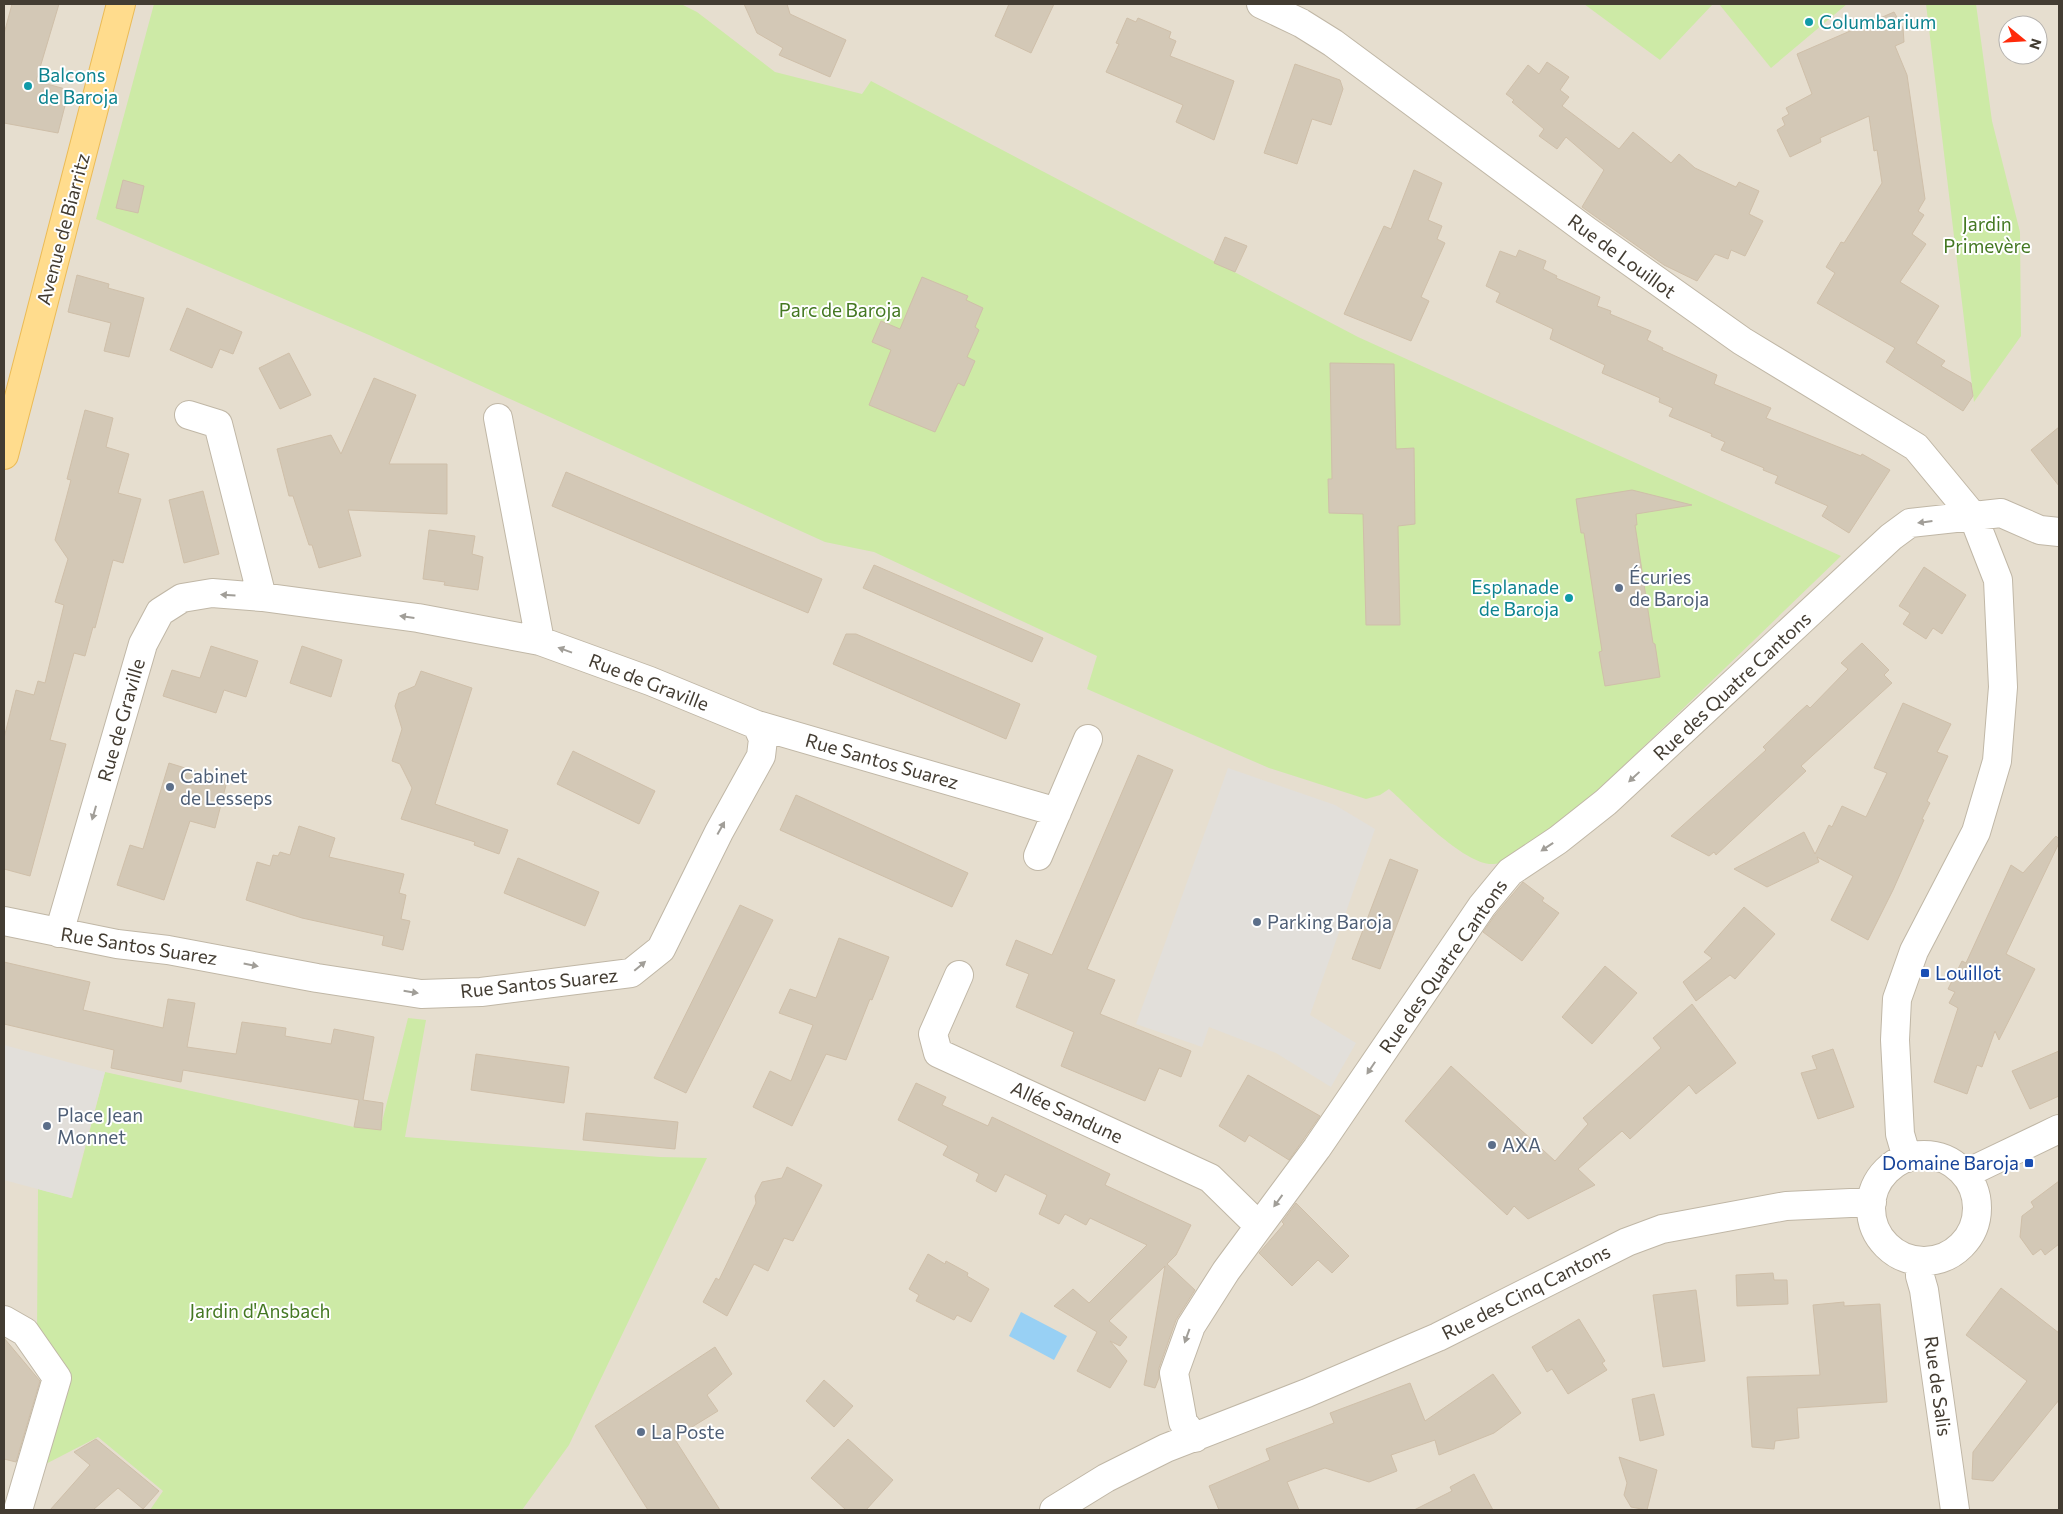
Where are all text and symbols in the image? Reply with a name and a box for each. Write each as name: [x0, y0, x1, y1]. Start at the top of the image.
place label: Columbarium: [1819, 10, 1936, 33]
north arrow: [1998, 15, 2048, 65]
marker: Columbarium: [1803, 16, 1815, 28]
text: N: [2026, 37, 2046, 52]
place label: Balcons de Baroja: [38, 63, 118, 108]
marker: Balcons de Baroja: [22, 80, 34, 92]
street label: Avenue de Biarritz: [31, 151, 94, 307]
street label: Rue de Louillot: [1564, 209, 1681, 303]
park label: Jardin Primevère: [1943, 212, 2031, 257]
park label: Parc de Baroja: [779, 298, 901, 321]
one-way arrow: [1916, 518, 1932, 526]
place label: Écuries de Baroja: [1629, 565, 1709, 610]
place label: Esplanade de Baroja: [1471, 575, 1559, 620]
marker: Écuries de Baroja: [1613, 582, 1625, 594]
one-way arrow: [220, 590, 236, 598]
marker: Esplanade de Baroja: [1563, 592, 1575, 604]
street label: Rue des Quatre Cantons: [1648, 607, 1815, 765]
one-way arrow: [398, 613, 414, 621]
one-way arrow: [558, 646, 573, 653]
street label: Rue de Graville: [586, 648, 713, 715]
street label: Rue de Graville: [92, 656, 149, 784]
street label: Rue Santos Suarez: [803, 728, 961, 793]
place label: Cabinet de Lesseps: [180, 764, 273, 809]
one-way arrow: [1628, 771, 1640, 783]
marker: Cabinet de Lesseps: [164, 781, 176, 793]
one-way arrow: [89, 805, 97, 820]
one-way arrow: [717, 820, 725, 835]
one-way arrow: [1541, 843, 1554, 852]
street label: Rue des Quatre Cantons: [1374, 874, 1511, 1057]
place label: Parking Baroja: [1267, 910, 1392, 933]
marker: Parking Baroja: [1251, 916, 1263, 928]
street label: Rue Santos Suarez: [59, 922, 219, 969]
one-way arrow: [633, 961, 646, 972]
place label: Louillot: [1935, 961, 2002, 984]
one-way arrow: [243, 962, 259, 970]
street label: Rue Santos Suarez: [459, 963, 619, 1002]
marker: Louillot: [1919, 967, 1931, 979]
one-way arrow: [404, 988, 420, 996]
one-way arrow: [1366, 1061, 1376, 1075]
street label: Allée Sandune: [1008, 1076, 1127, 1148]
place label: Place Jean Monnet: [57, 1103, 143, 1148]
marker: Place Jean Monnet: [41, 1120, 53, 1132]
place label: AXA: [1502, 1133, 1541, 1156]
marker: AXA: [1486, 1139, 1498, 1151]
place label: Domaine Baroja: [1882, 1151, 2019, 1174]
marker: Domaine Baroja: [2023, 1157, 2035, 1169]
one-way arrow: [1273, 1194, 1283, 1208]
street label: Rue des Cinq Cantons: [1438, 1239, 1614, 1344]
park label: Jardin d'Ansbach: [190, 1299, 330, 1322]
one-way arrow: [1183, 1328, 1190, 1343]
street label: Rue de Salis: [1920, 1334, 1957, 1438]
place label: La Poste: [651, 1420, 724, 1443]
marker: La Poste: [635, 1426, 647, 1438]

